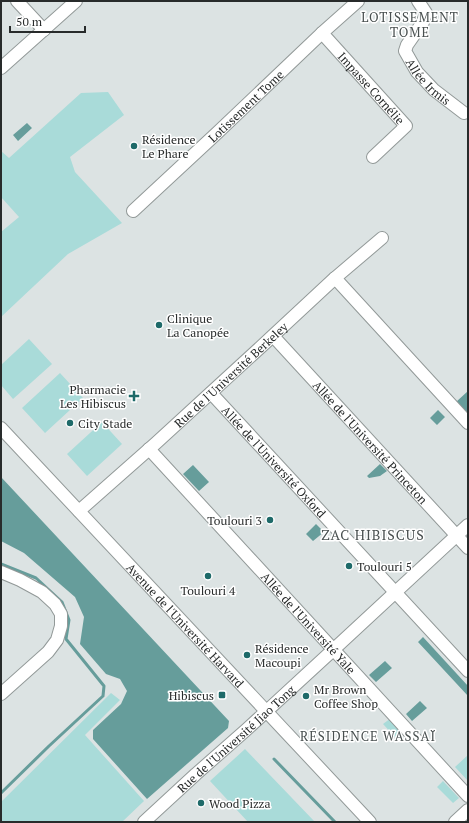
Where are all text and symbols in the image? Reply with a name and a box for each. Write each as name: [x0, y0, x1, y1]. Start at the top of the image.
scale bar: [10, 8, 85, 34]
district label: LOTISSEMENT TOME: [361, 8, 459, 41]
text: 50 m: [16, 14, 43, 29]
street label: Impasse Cornélie: [335, 49, 408, 127]
street label: Allée Irmis: [403, 56, 454, 108]
street label: Lotissement Tome: [205, 67, 286, 145]
place label: Résidence Le Phare: [142, 132, 196, 161]
marker: Résidence Le Phare: [129, 141, 139, 151]
place label: Clinique La Canopée: [167, 311, 229, 340]
street label: Rue de l'Université Berkeley: [171, 318, 291, 430]
marker: Clinique La Canopée: [154, 320, 164, 330]
street label: Allée de l'Université Princeton: [310, 377, 431, 507]
place label: Pharmacie Les Hibiscus: [60, 382, 126, 411]
marker: Pharmacie Les Hibiscus: [129, 391, 139, 401]
street label: Allée de l'Université Oxford: [219, 402, 330, 521]
place label: City Stade: [78, 416, 132, 431]
marker: City Stade: [65, 418, 75, 428]
place label: Toulouri 3: [207, 513, 262, 528]
marker: Toulouri 3: [265, 515, 275, 525]
district label: ZAC HIBISCUS: [321, 525, 425, 544]
place label: Toulouri 5: [357, 559, 412, 574]
street label: Avenue de l'Université Harvard: [124, 560, 248, 691]
marker: Toulouri 5: [344, 561, 354, 571]
street label: Allée de l'Université Yale: [258, 569, 359, 677]
marker: Toulouri 4: [203, 571, 213, 581]
place label: Toulouri 4: [181, 583, 236, 598]
place label: Résidence Macoupi: [255, 641, 309, 670]
marker: Résidence Macoupi: [242, 650, 252, 660]
street label: Rue de l'Université Jiao Tong: [174, 681, 298, 795]
place label: Mr Brown Coffee Shop: [314, 682, 378, 711]
place label: Hibiscus: [169, 688, 214, 703]
marker: Hibiscus: [217, 690, 227, 700]
marker: Mr Brown Coffee Shop: [301, 691, 311, 701]
district label: RÉSIDENCE WASSAÏ: [300, 727, 436, 745]
place label: Wood Pizza: [209, 796, 271, 811]
marker: Wood Pizza: [196, 798, 206, 808]

